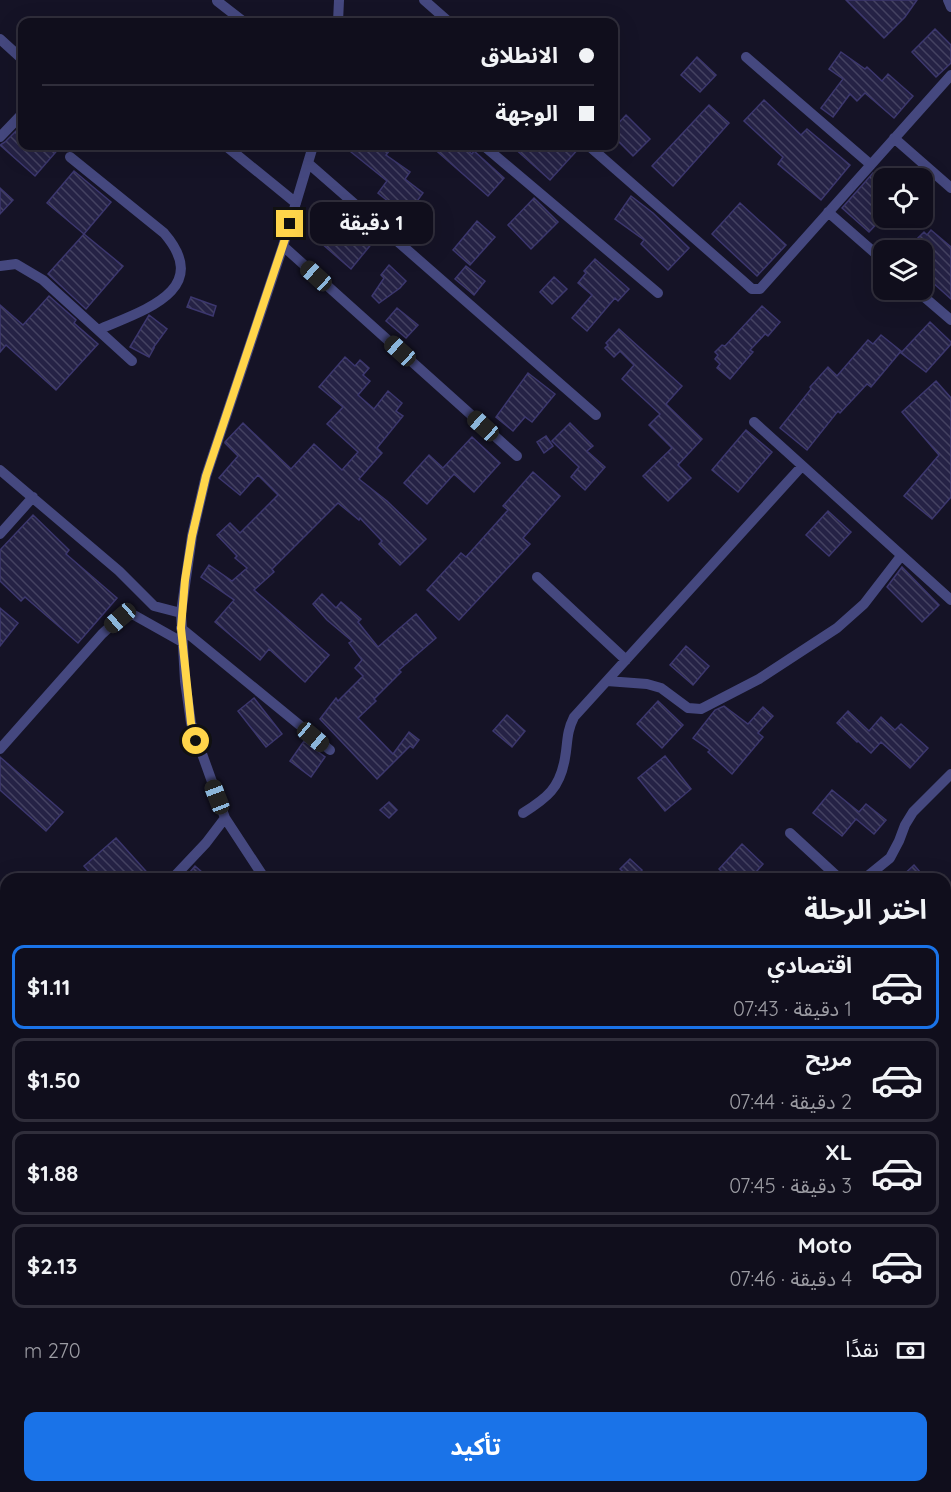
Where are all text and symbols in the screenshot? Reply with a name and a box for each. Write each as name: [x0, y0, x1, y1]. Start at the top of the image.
text: الانطلاق: [481, 41, 558, 69]
text: الوجهة: [495, 99, 558, 127]
map controls: [873, 168, 933, 300]
button: locate: [873, 168, 933, 228]
callout: 1 دقيقة: [311, 203, 434, 245]
route end: [276, 210, 303, 237]
text: 1 دقيقة: [340, 210, 403, 235]
button: layers: [873, 240, 933, 300]
car: [297, 257, 335, 295]
car: [381, 332, 419, 370]
car: [464, 407, 502, 445]
car: [101, 599, 139, 637]
car: [293, 719, 333, 755]
route start: [182, 727, 209, 754]
car: [202, 777, 232, 817]
text: اختر الرحلة: [804, 892, 927, 926]
text: اقتصادي: [767, 951, 852, 979]
icon: car: [870, 960, 924, 1014]
text: $1.11: [27, 973, 70, 1001]
text: 1 دقيقة · 07:43: [733, 996, 852, 1021]
text: مريح: [806, 1044, 852, 1072]
icon: car: [870, 1053, 924, 1107]
text: $1.50: [27, 1066, 80, 1094]
text: 2 دقيقة · 07:44: [729, 1089, 852, 1114]
text: XL: [825, 1138, 852, 1166]
icon: car: [870, 1146, 924, 1200]
text: $1.88: [27, 1159, 78, 1187]
text: 3 دقيقة · 07:45: [729, 1173, 852, 1198]
text: Moto: [798, 1231, 852, 1259]
icon: car: [870, 1239, 924, 1293]
text: $2.13: [27, 1252, 77, 1280]
text: 4 دقيقة · 07:46: [730, 1266, 852, 1291]
icon: cash: [894, 1334, 927, 1367]
text: نقدًا: [845, 1335, 879, 1363]
text: 270 m: [24, 1338, 81, 1363]
button: تأكيد: [24, 1412, 927, 1481]

